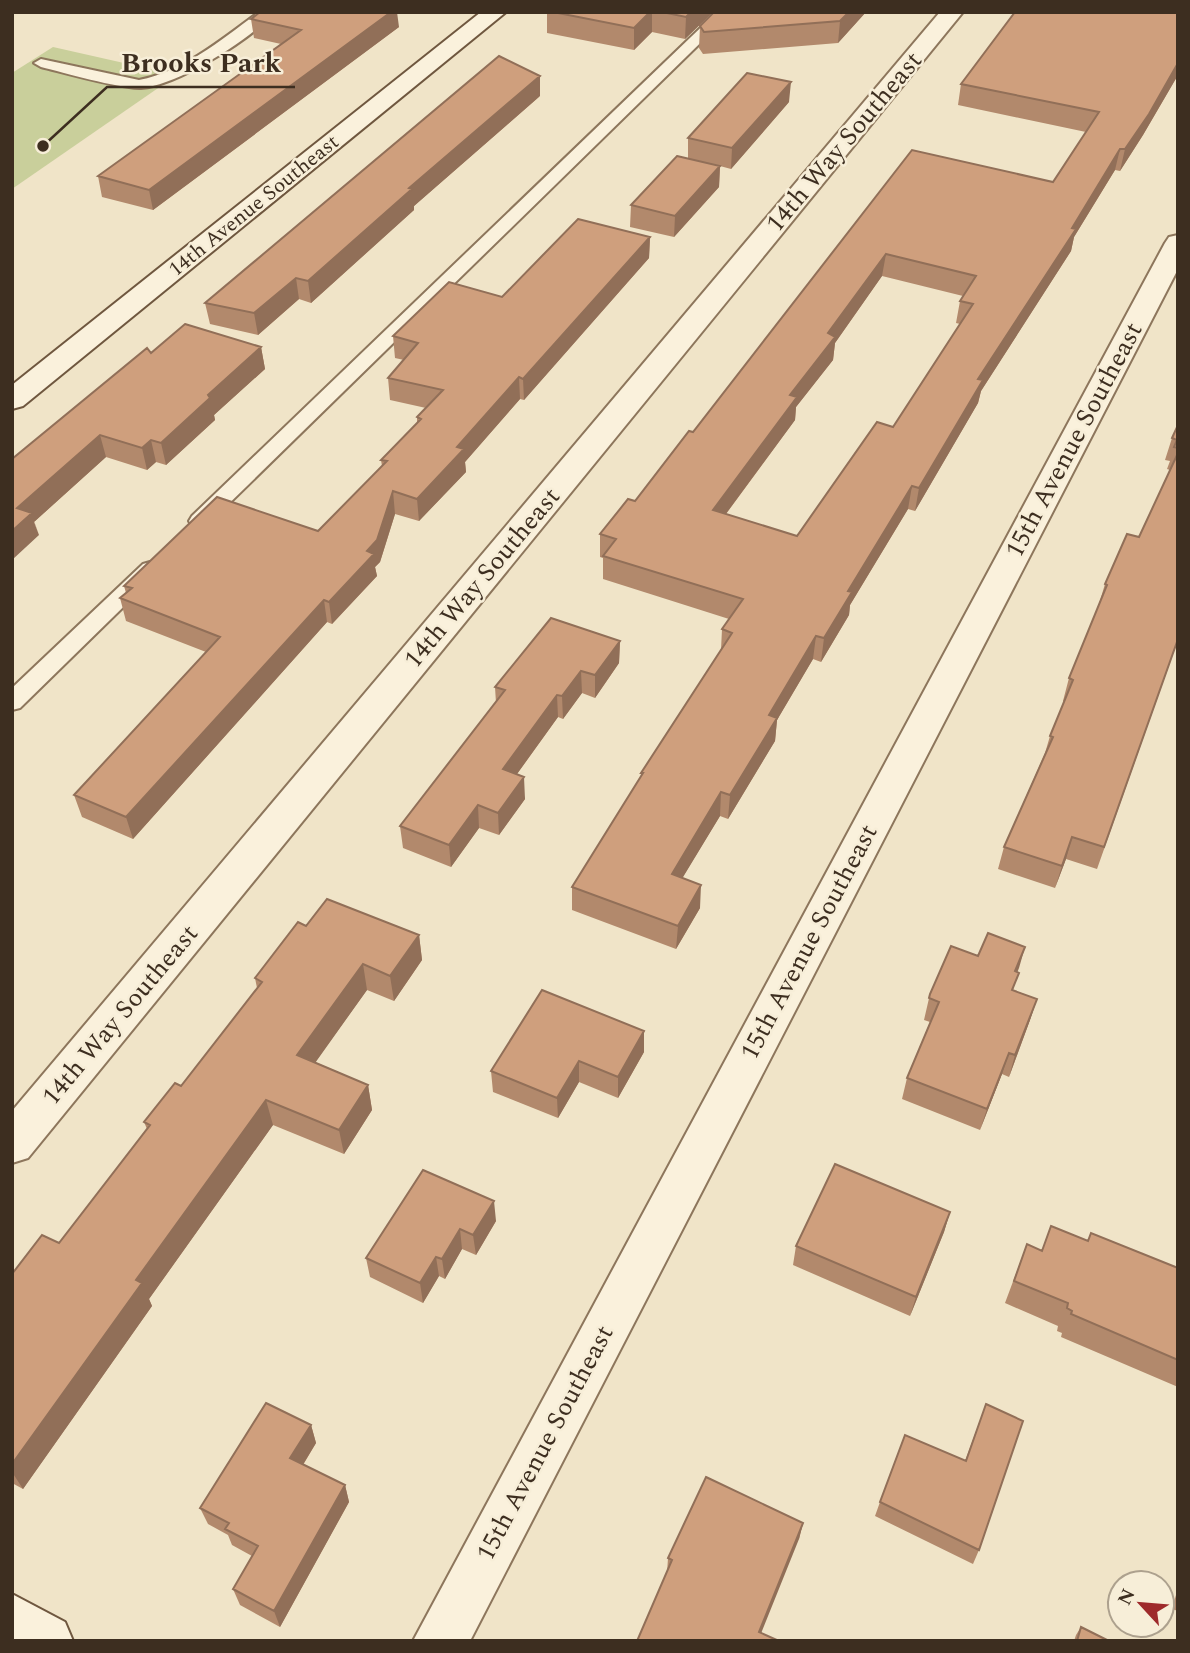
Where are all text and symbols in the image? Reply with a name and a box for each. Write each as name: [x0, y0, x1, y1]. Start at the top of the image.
callout: Brooks Park: [107, 38, 295, 87]
text: Brooks Park: [121, 42, 281, 85]
street label: 14th Way Southeast: [756, 42, 932, 242]
street label: 14th Avenue Southeast: [162, 127, 346, 285]
street label: 15th Avenue Southeast: [995, 315, 1153, 565]
street label: 14th Way Southeast: [394, 478, 570, 678]
street label: 15th Avenue Southeast: [730, 817, 888, 1067]
street label: 14th Way Southeast: [32, 915, 208, 1115]
street label: 15th Avenue Southeast: [466, 1318, 624, 1568]
north arrow: [1106, 1569, 1176, 1639]
text: N: [1111, 1584, 1144, 1611]

